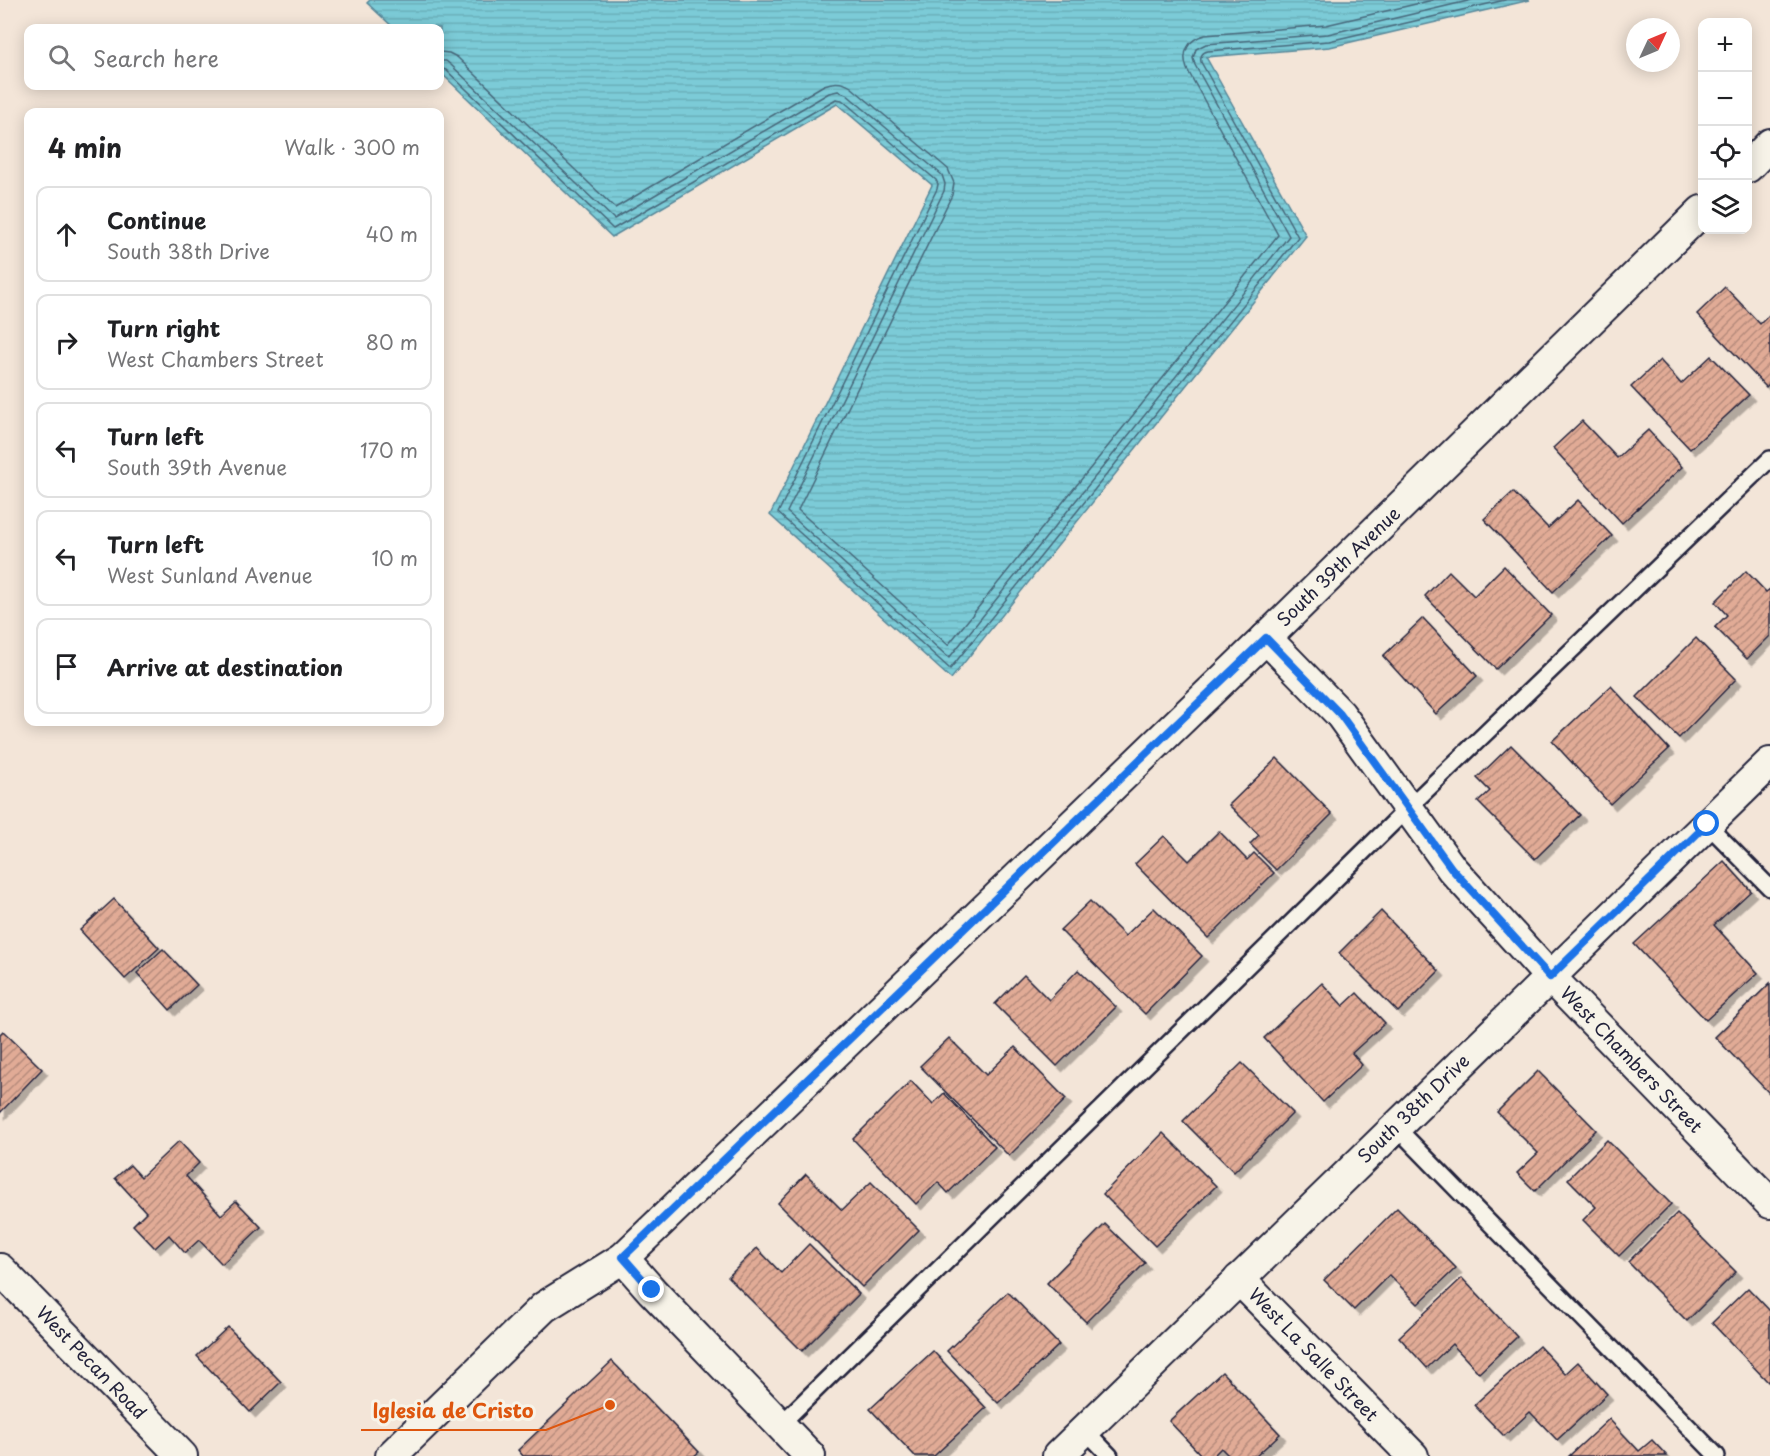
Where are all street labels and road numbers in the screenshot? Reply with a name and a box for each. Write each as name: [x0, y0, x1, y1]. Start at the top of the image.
street label: South 39th Avenue: [1270, 500, 1406, 632]
street label: West Chambers Street: [1555, 979, 1710, 1138]
street label: South 38th Drive: [1351, 1047, 1475, 1169]
street label: West La Salle Street: [1243, 1281, 1385, 1427]
street label: West Pecan Road: [31, 1299, 153, 1425]

